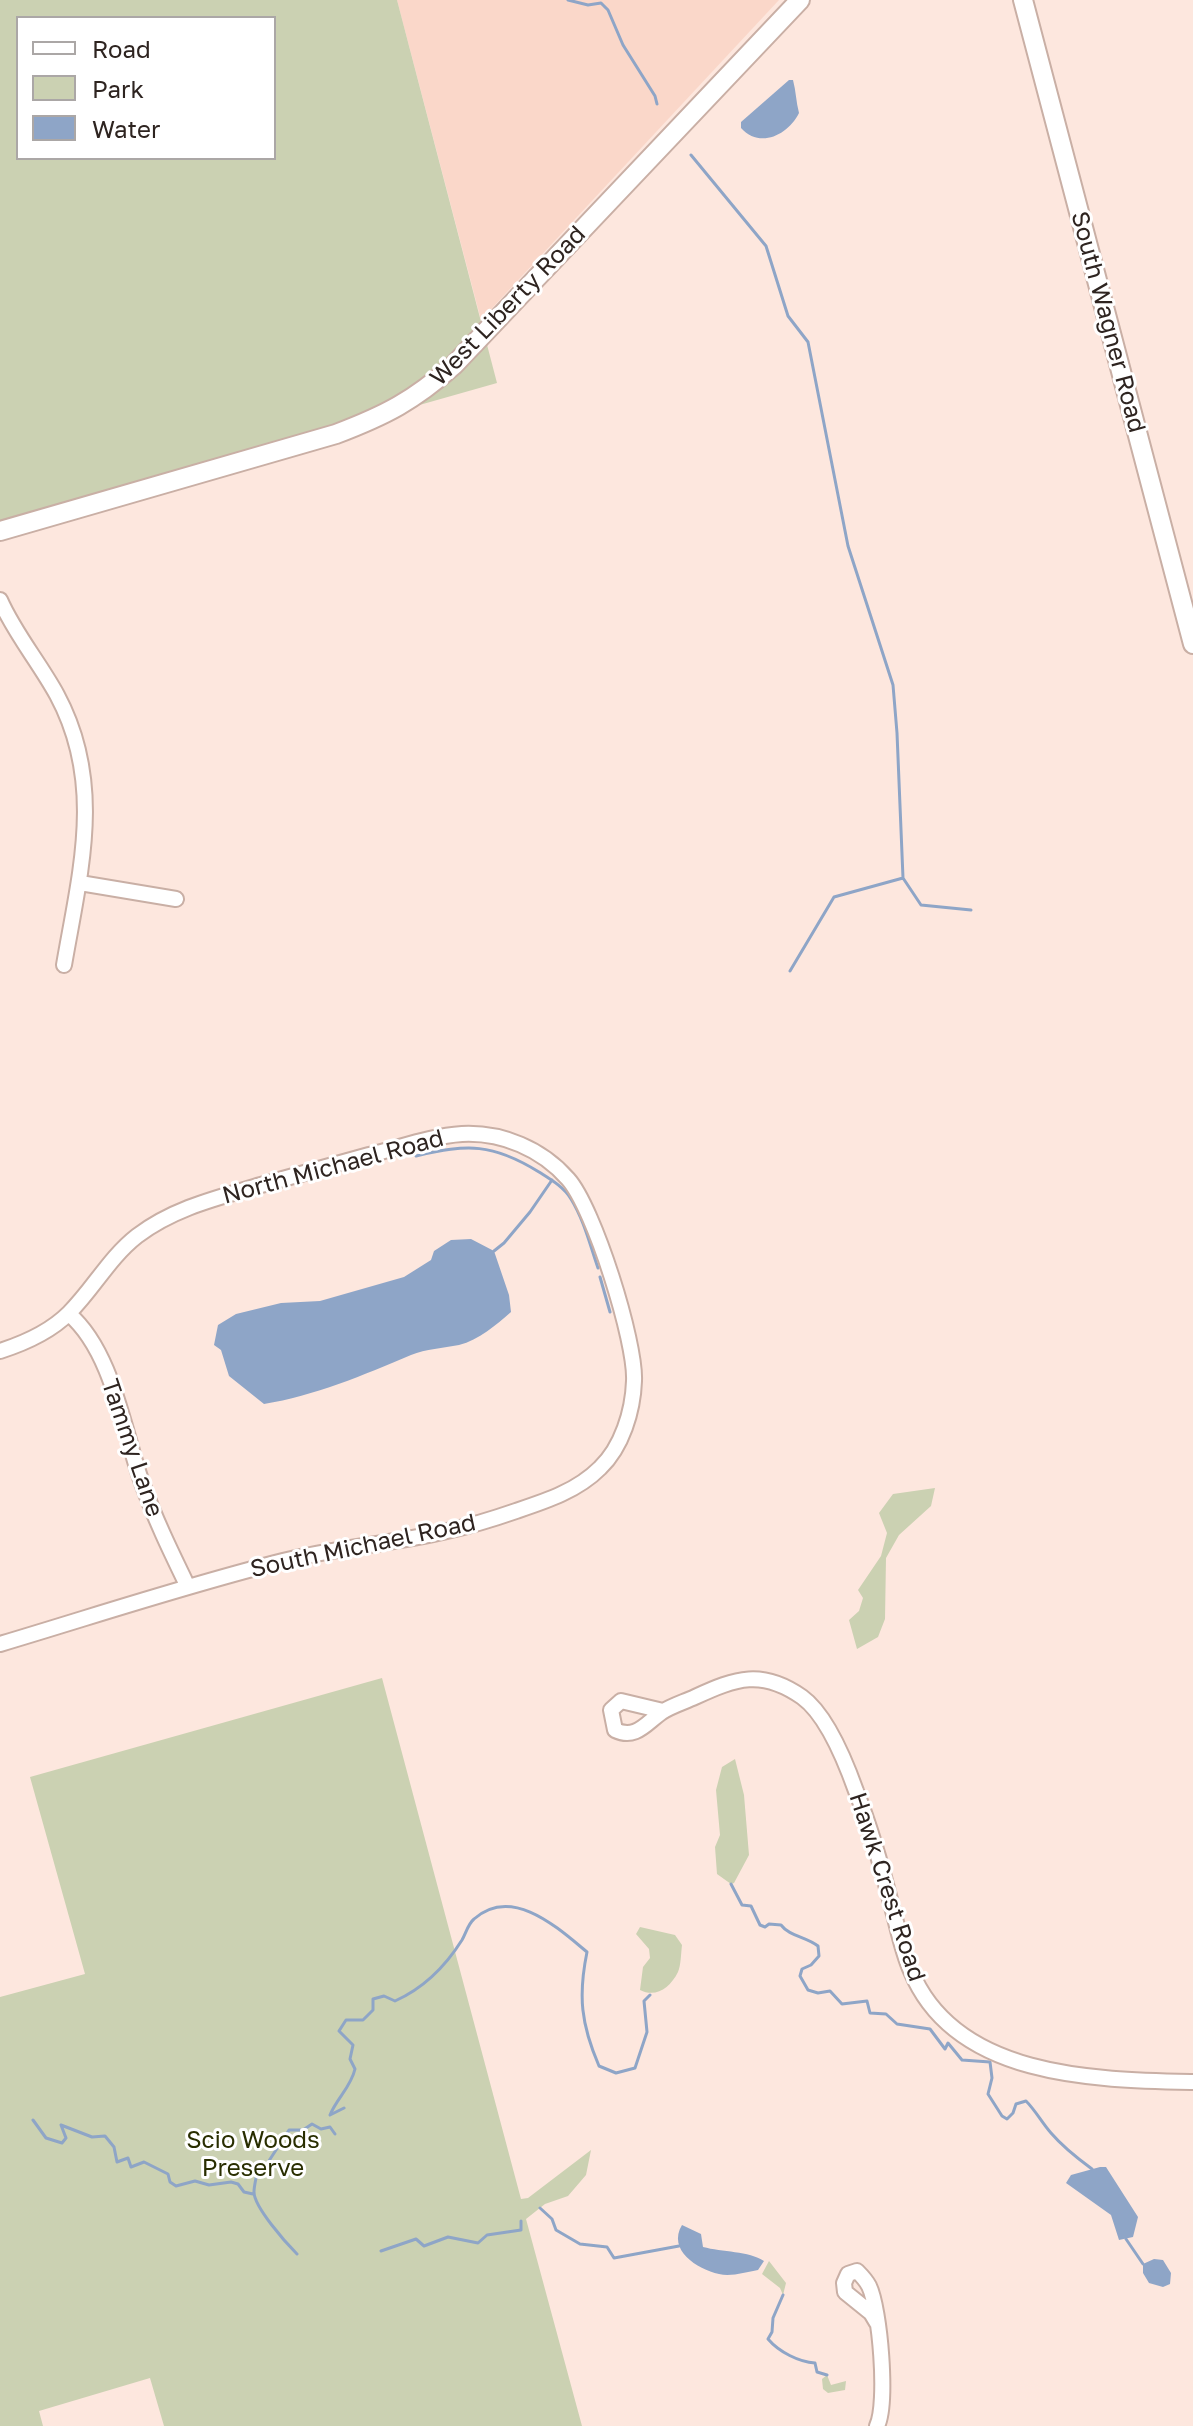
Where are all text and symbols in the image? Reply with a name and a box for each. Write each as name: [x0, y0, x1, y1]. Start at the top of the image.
legend: [16, 16, 276, 160]
text: Road: [92, 34, 151, 63]
text: Park: [92, 74, 144, 103]
text: Water: [92, 114, 160, 143]
street label: South Wagner Road: [1065, 208, 1151, 436]
street label: West Liberty Road: [424, 220, 592, 392]
street label: North Michael Road: [219, 1124, 447, 1210]
street label: Tammy Lane: [95, 1375, 169, 1521]
street label: South Michael Road: [248, 1508, 478, 1584]
street label: Hawk Crest Road: [843, 1789, 931, 1985]
park label: Scio Woods Preserve: [186, 2126, 320, 2182]

